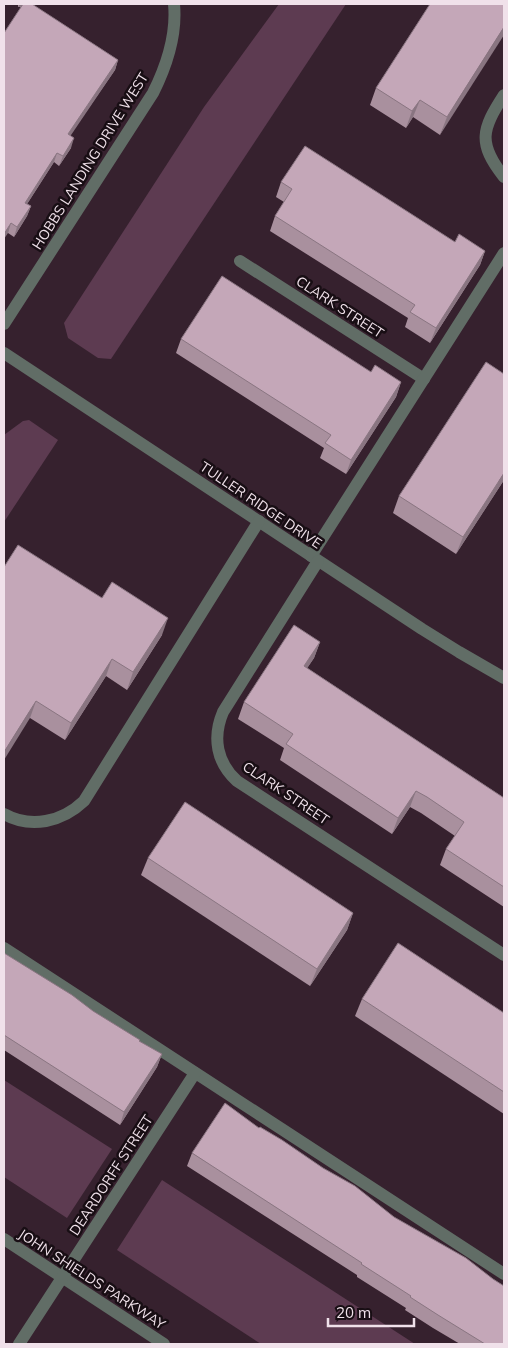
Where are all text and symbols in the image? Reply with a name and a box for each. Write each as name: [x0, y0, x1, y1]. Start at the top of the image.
street label: HOBBS LANDING DRIVE WEST: [28, 69, 152, 253]
street label: CLARK STREET: [293, 272, 388, 342]
street label: TULLER RIDGE DRIVE: [197, 458, 325, 552]
street label: CLARK STREET: [239, 757, 333, 829]
street label: DEARDORFF STREET: [65, 1111, 157, 1239]
street label: JOHN SHIELDS PARKWAY: [15, 1225, 169, 1334]
scale bar: [328, 1296, 414, 1328]
text: 20 m: [336, 1303, 371, 1322]

